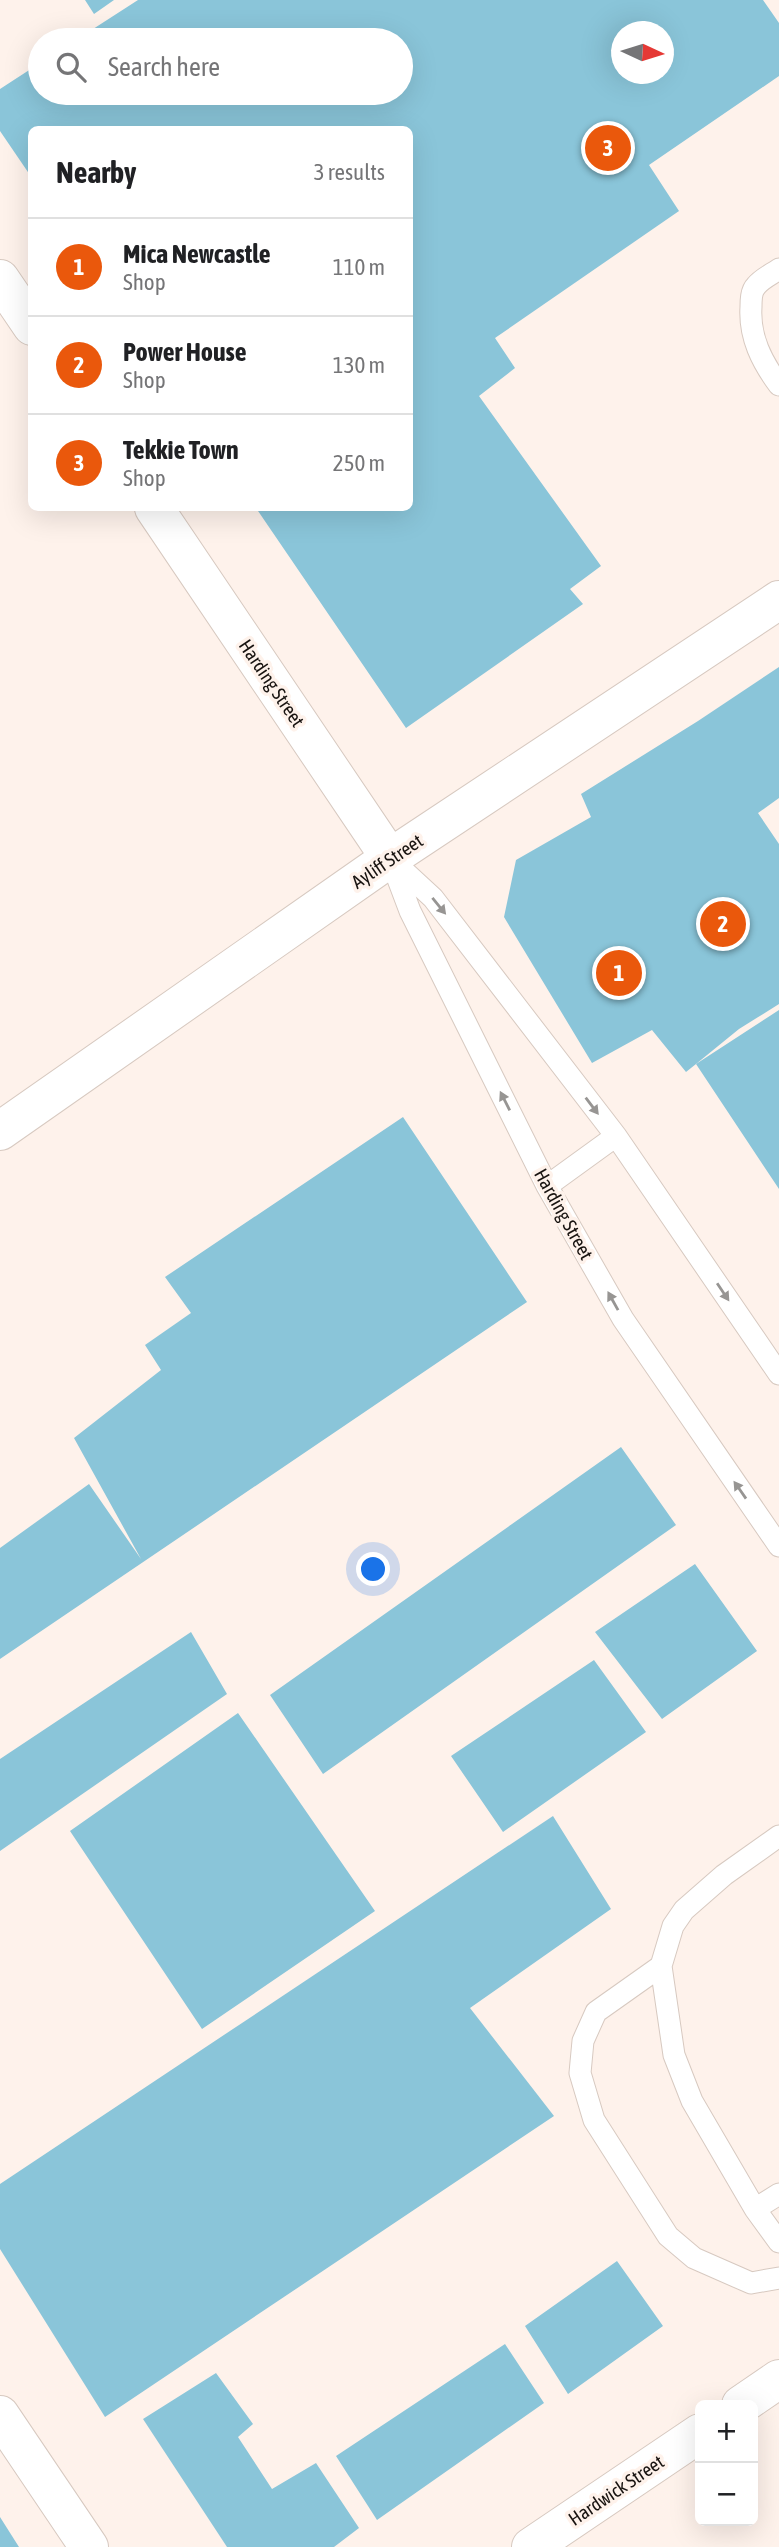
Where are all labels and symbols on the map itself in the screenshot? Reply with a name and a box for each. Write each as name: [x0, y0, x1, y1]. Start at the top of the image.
north arrow: [611, 21, 674, 84]
pin: 3: [585, 122, 631, 174]
street label: Harding Street: [235, 635, 309, 731]
street label: Ayliff Street: [347, 829, 427, 893]
one-way arrow: [431, 896, 446, 914]
pin: 2: [700, 898, 746, 950]
pin: 1: [596, 947, 642, 999]
one-way arrow: [499, 1091, 510, 1111]
one-way arrow: [585, 1096, 600, 1114]
street label: Harding Street: [530, 1165, 598, 1263]
one-way arrow: [716, 1283, 730, 1301]
one-way arrow: [607, 1292, 619, 1311]
one-way arrow: [733, 1481, 747, 1499]
your location: [356, 1552, 390, 1586]
street label: Hardwick Street: [564, 2450, 668, 2530]

